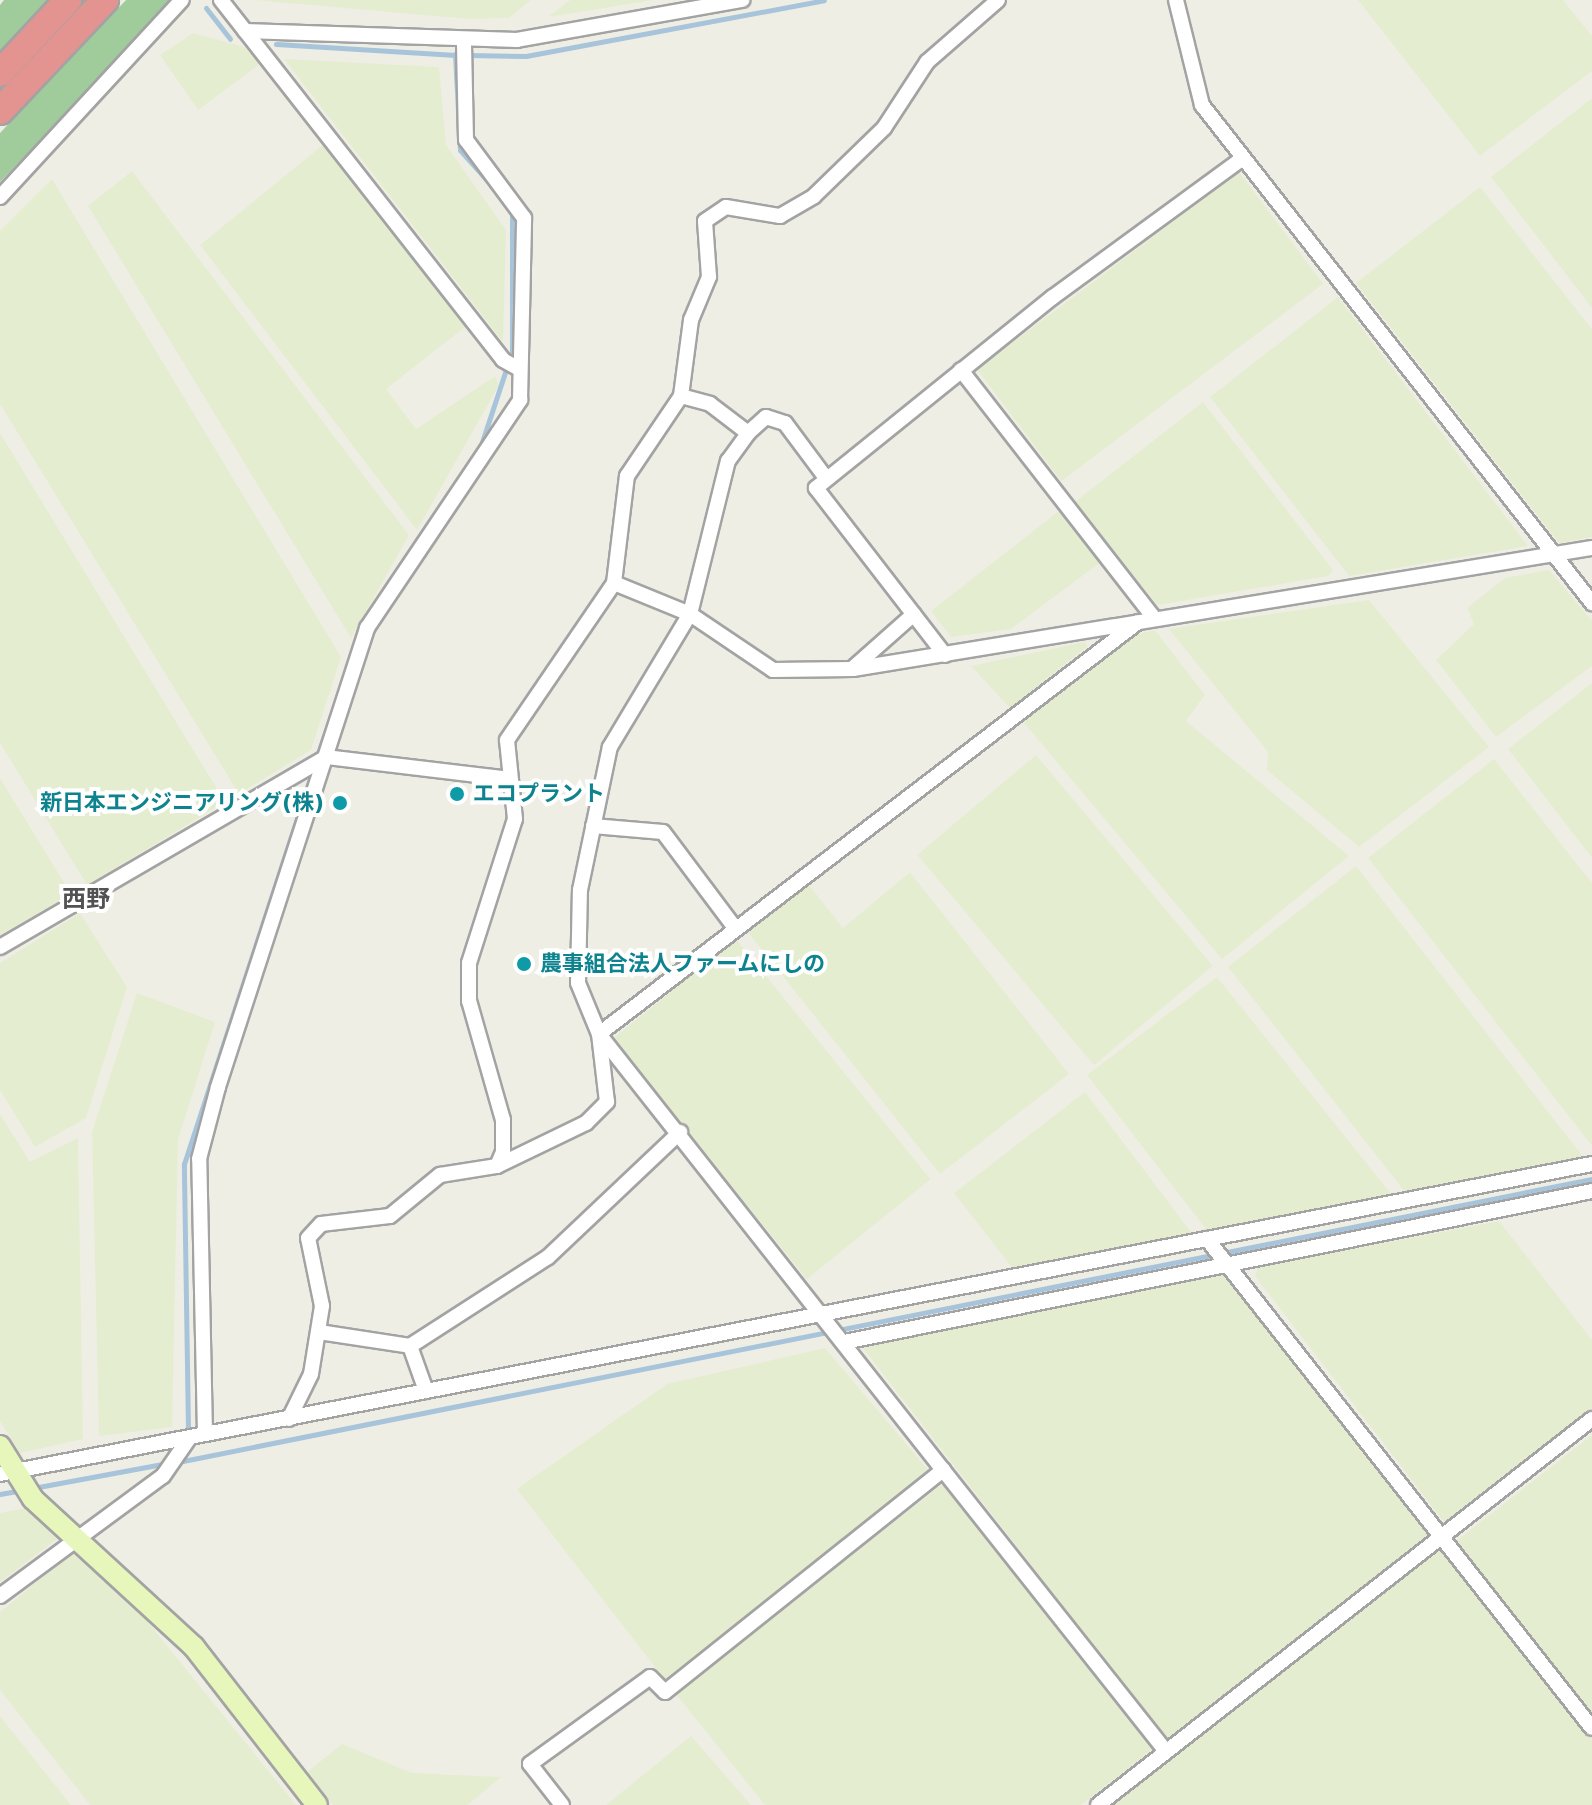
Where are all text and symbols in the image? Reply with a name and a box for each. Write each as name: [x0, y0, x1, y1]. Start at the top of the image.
place label: エコプラント: [473, 781, 605, 807]
marker: エコプラント: [448, 785, 466, 803]
place label: 新日本エンジニアリング(株): [40, 790, 324, 816]
marker: 新日本エンジニアリング(株): [331, 794, 349, 812]
district label: 西野: [62, 886, 110, 914]
place label: 農事組合法人ファームにしの: [540, 951, 826, 977]
marker: 農事組合法人ファームにしの: [515, 955, 533, 973]

